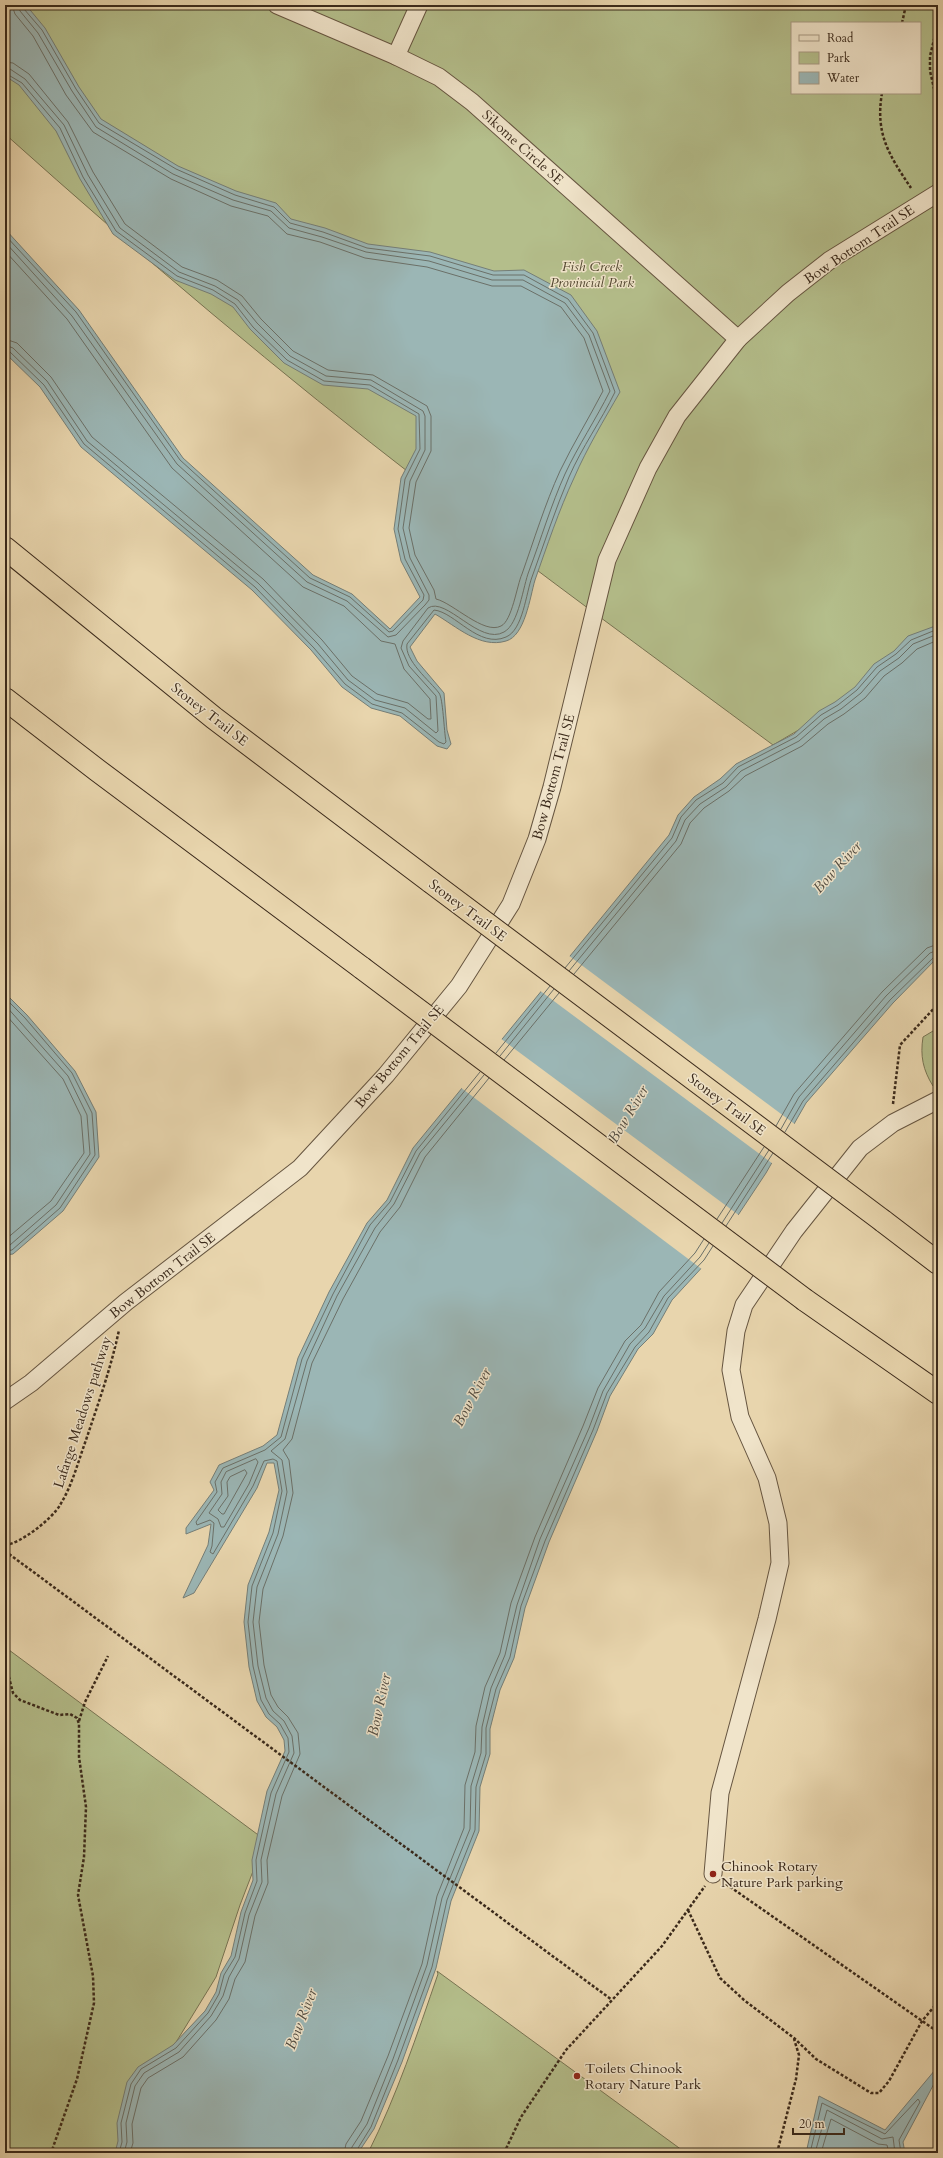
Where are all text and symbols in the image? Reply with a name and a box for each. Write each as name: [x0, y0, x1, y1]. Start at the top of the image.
legend: [791, 22, 921, 94]
text: Road: [827, 30, 854, 46]
text: Park: [827, 50, 851, 66]
text: Water: [826, 70, 860, 86]
street label: Sikome Circle SE: [478, 106, 568, 189]
street label: Bow Bottom Trail SE: [800, 200, 919, 288]
park label: Fish Creek Provincial Park: [550, 257, 634, 292]
street label: Stoney Trail SE: [167, 678, 252, 751]
street label: Bow Bottom Trail SE: [528, 712, 580, 842]
water label: Bow River: [808, 836, 866, 897]
street label: Stoney Trail SE: [425, 875, 511, 946]
street label: Bow Bottom Trail SE: [350, 1000, 449, 1112]
street label: Stoney Trail SE: [684, 1069, 770, 1140]
water label: Bow River: [603, 1081, 653, 1146]
street label: Bow Bottom Trail SE: [105, 1228, 219, 1323]
street label: Lafarge Meadows pathway: [49, 1333, 116, 1490]
water label: Bow River: [448, 1363, 496, 1430]
water label: Bow River: [363, 1671, 396, 1738]
place label: Chinook Rotary Nature Park parking: [721, 1857, 843, 1892]
marker: Chinook Rotary Nature Park parking: [708, 1869, 718, 1879]
water label: Bow River: [280, 1985, 322, 2052]
place label: Toilets Chinook Rotary Nature Park: [585, 2059, 702, 2094]
marker: Toilets Chinook Rotary Nature Park: [572, 2071, 582, 2081]
scale bar: [793, 2110, 844, 2136]
text: 20 m: [799, 2116, 826, 2132]

